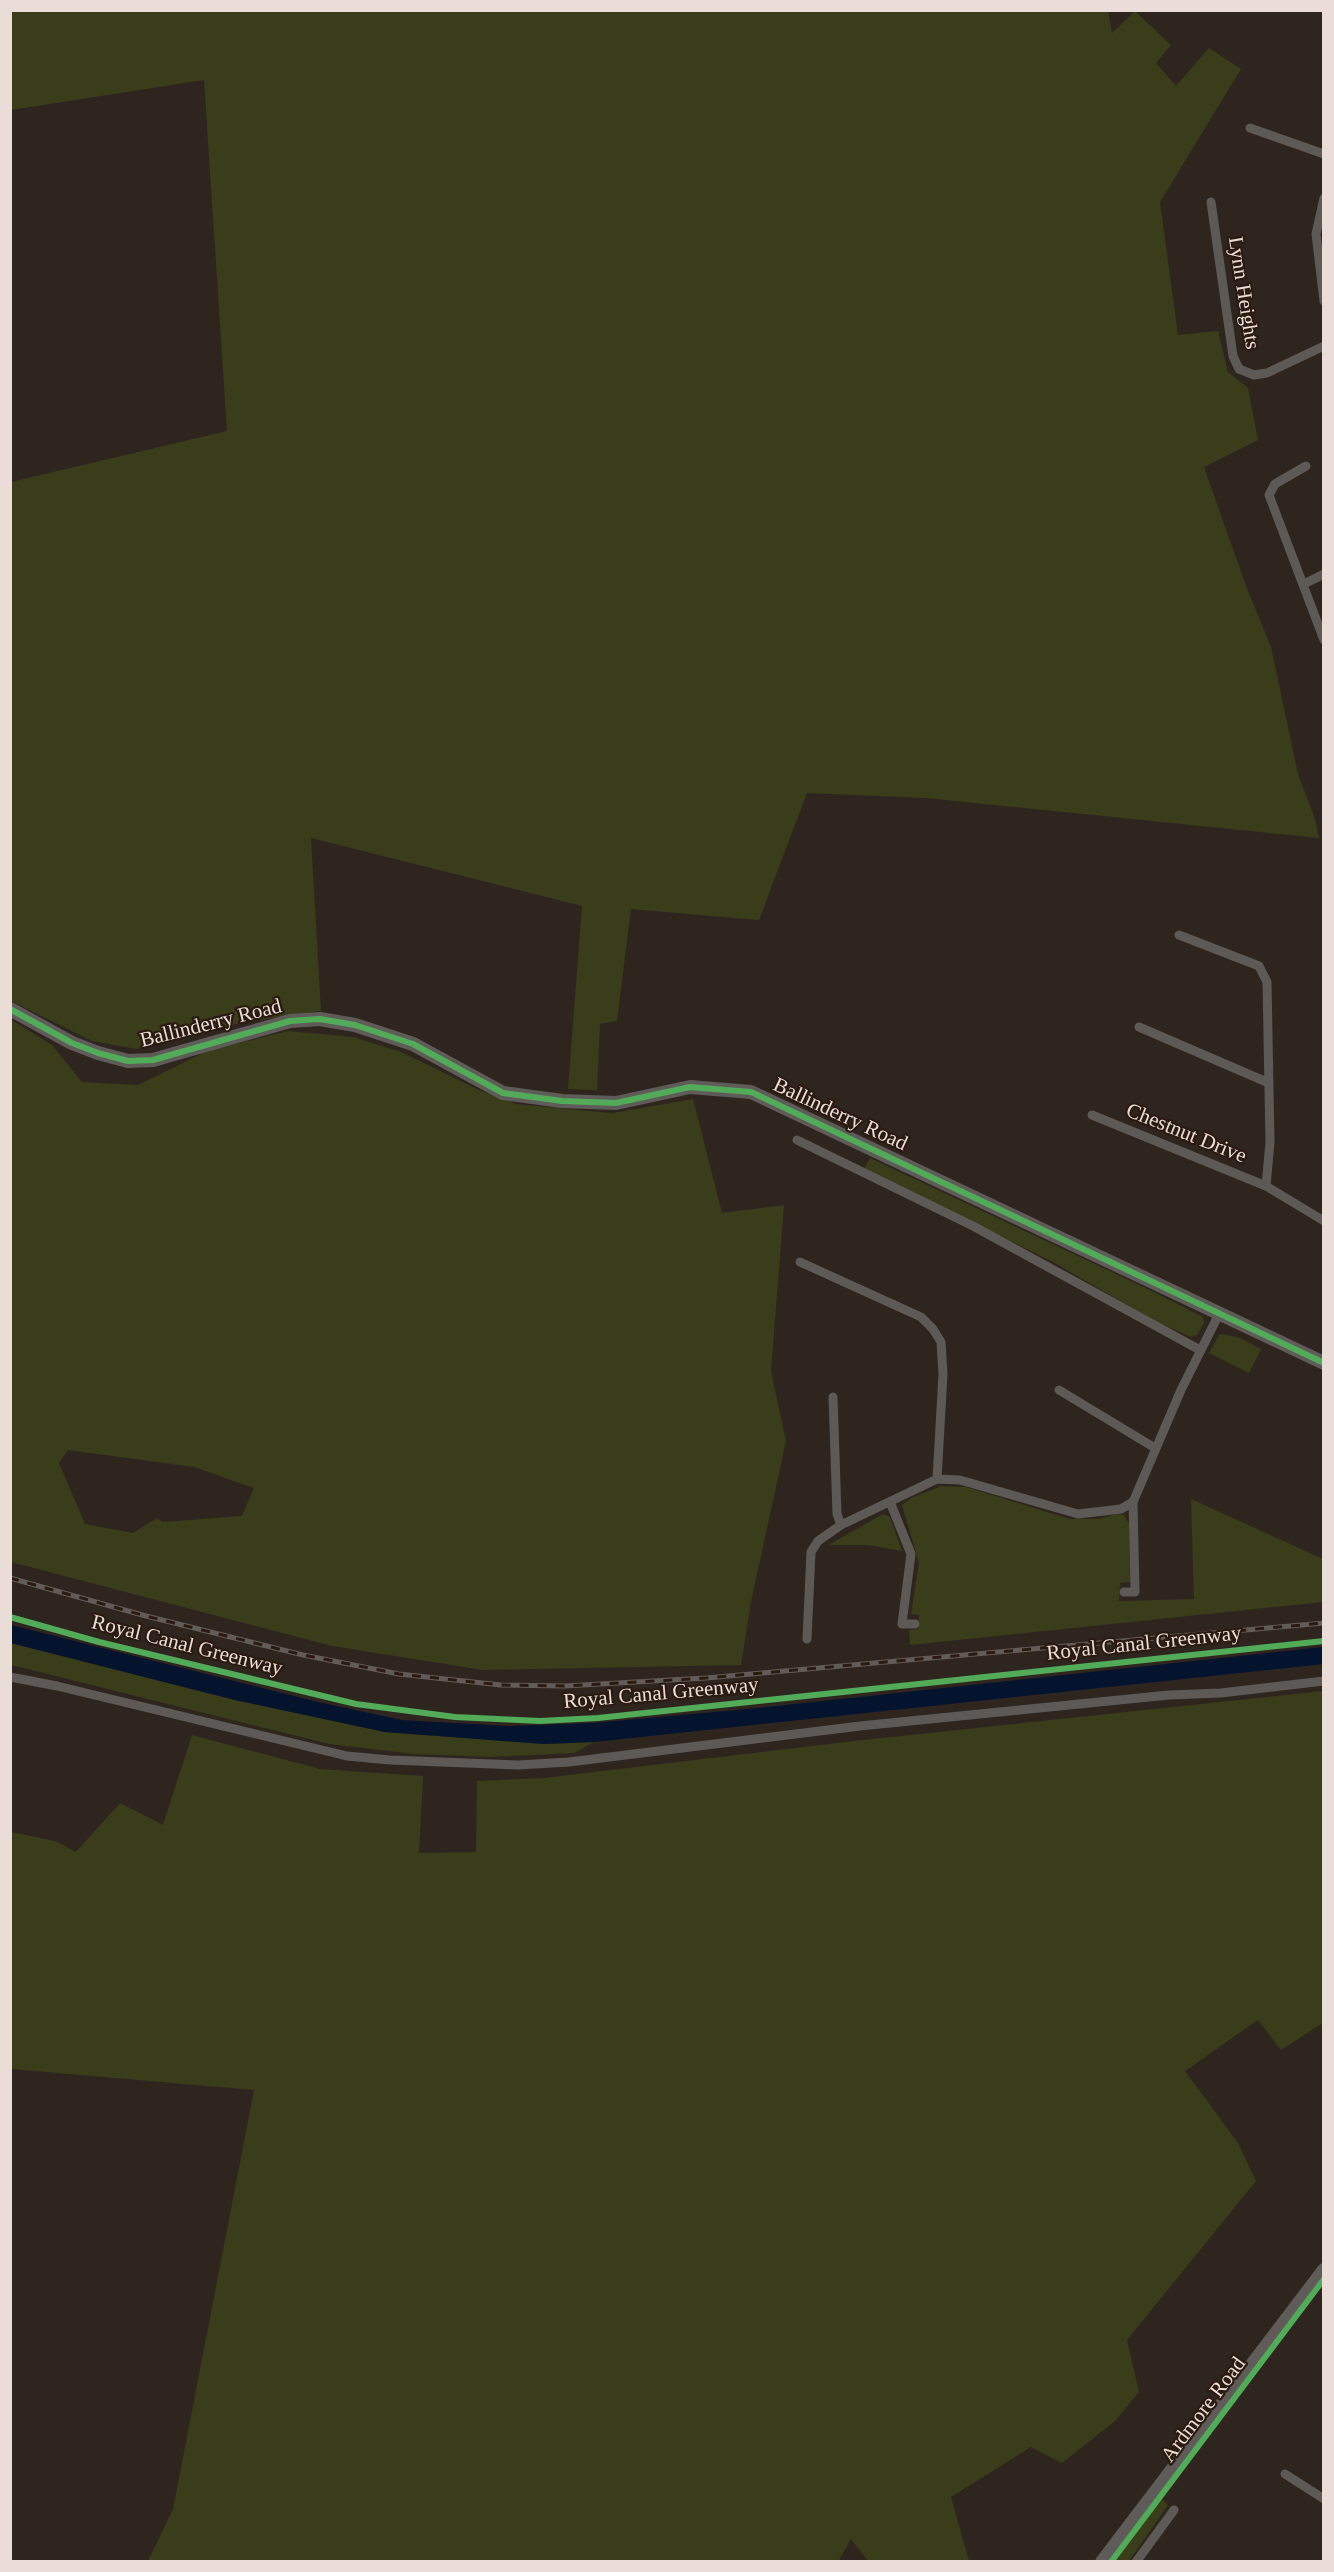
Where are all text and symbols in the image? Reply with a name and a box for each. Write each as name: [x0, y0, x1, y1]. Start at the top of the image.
street label: Lynn Heights: [1222, 235, 1264, 351]
street label: Ballinderry Road: [138, 994, 284, 1054]
street label: Ballinderry Road: [769, 1073, 911, 1157]
street label: Chestnut Drive: [1122, 1098, 1250, 1170]
street label: Royal Canal Greenway: [89, 1610, 285, 1682]
street label: Royal Canal Greenway: [1045, 1621, 1243, 1667]
street label: Royal Canal Greenway: [562, 1673, 760, 1715]
street label: Ardmore Road: [1156, 2352, 1252, 2468]

